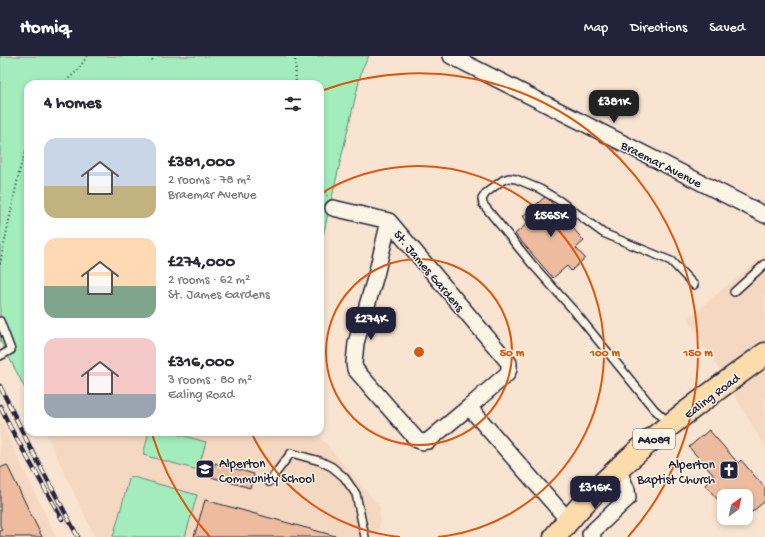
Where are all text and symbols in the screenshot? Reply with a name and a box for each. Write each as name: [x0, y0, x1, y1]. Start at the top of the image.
text: Homiq: [20, 17, 70, 40]
text: Map: [584, 20, 608, 37]
text: Directions: [630, 20, 687, 37]
text: Saved: [709, 20, 745, 37]
pin: £381K: [586, 90, 642, 124]
icon: filters: [282, 93, 304, 115]
text: 4 homes: [44, 94, 101, 114]
text: £381K: [598, 95, 630, 110]
street label: Braemar Avenue: [617, 138, 704, 192]
text: £381,000: [168, 153, 235, 173]
icon: home: [76, 154, 124, 202]
text: 2 rooms · 78 m²: [168, 173, 251, 188]
text: Braemar Avenue: [168, 188, 256, 203]
pin: £565K: [523, 204, 579, 238]
text: £565K: [534, 209, 568, 224]
street label: St. James Gardens: [390, 228, 467, 316]
text: £274,000: [168, 253, 235, 273]
icon: home: [76, 254, 124, 302]
text: 2 rooms · 62 m²: [168, 273, 250, 288]
text: St. James Gardens: [168, 288, 270, 303]
pin: £274K: [343, 307, 399, 341]
text: £274K: [355, 312, 387, 327]
centre of rings: [412, 345, 426, 359]
text: 50 m: [500, 347, 525, 361]
text: 100 m: [589, 347, 620, 361]
text: 150 m: [682, 347, 713, 361]
text: £316,000: [168, 353, 234, 373]
icon: home: [76, 354, 124, 402]
street label: Ealing Road: [682, 370, 744, 423]
text: 3 rooms · 80 m²: [168, 373, 252, 388]
text: Ealing Road: [168, 388, 234, 403]
road number: A4089: [633, 429, 675, 449]
place label: Alperton Community School: [219, 457, 315, 487]
school or university icon: Alperton Community School: [194, 458, 216, 480]
place label: Alperton Baptist Church: [636, 458, 716, 488]
church icon: Alperton Baptist Church: [718, 459, 740, 481]
pin: £316K: [567, 476, 623, 510]
text: £316K: [579, 481, 611, 496]
north arrow: [717, 489, 753, 525]
map controls: [717, 489, 753, 525]

